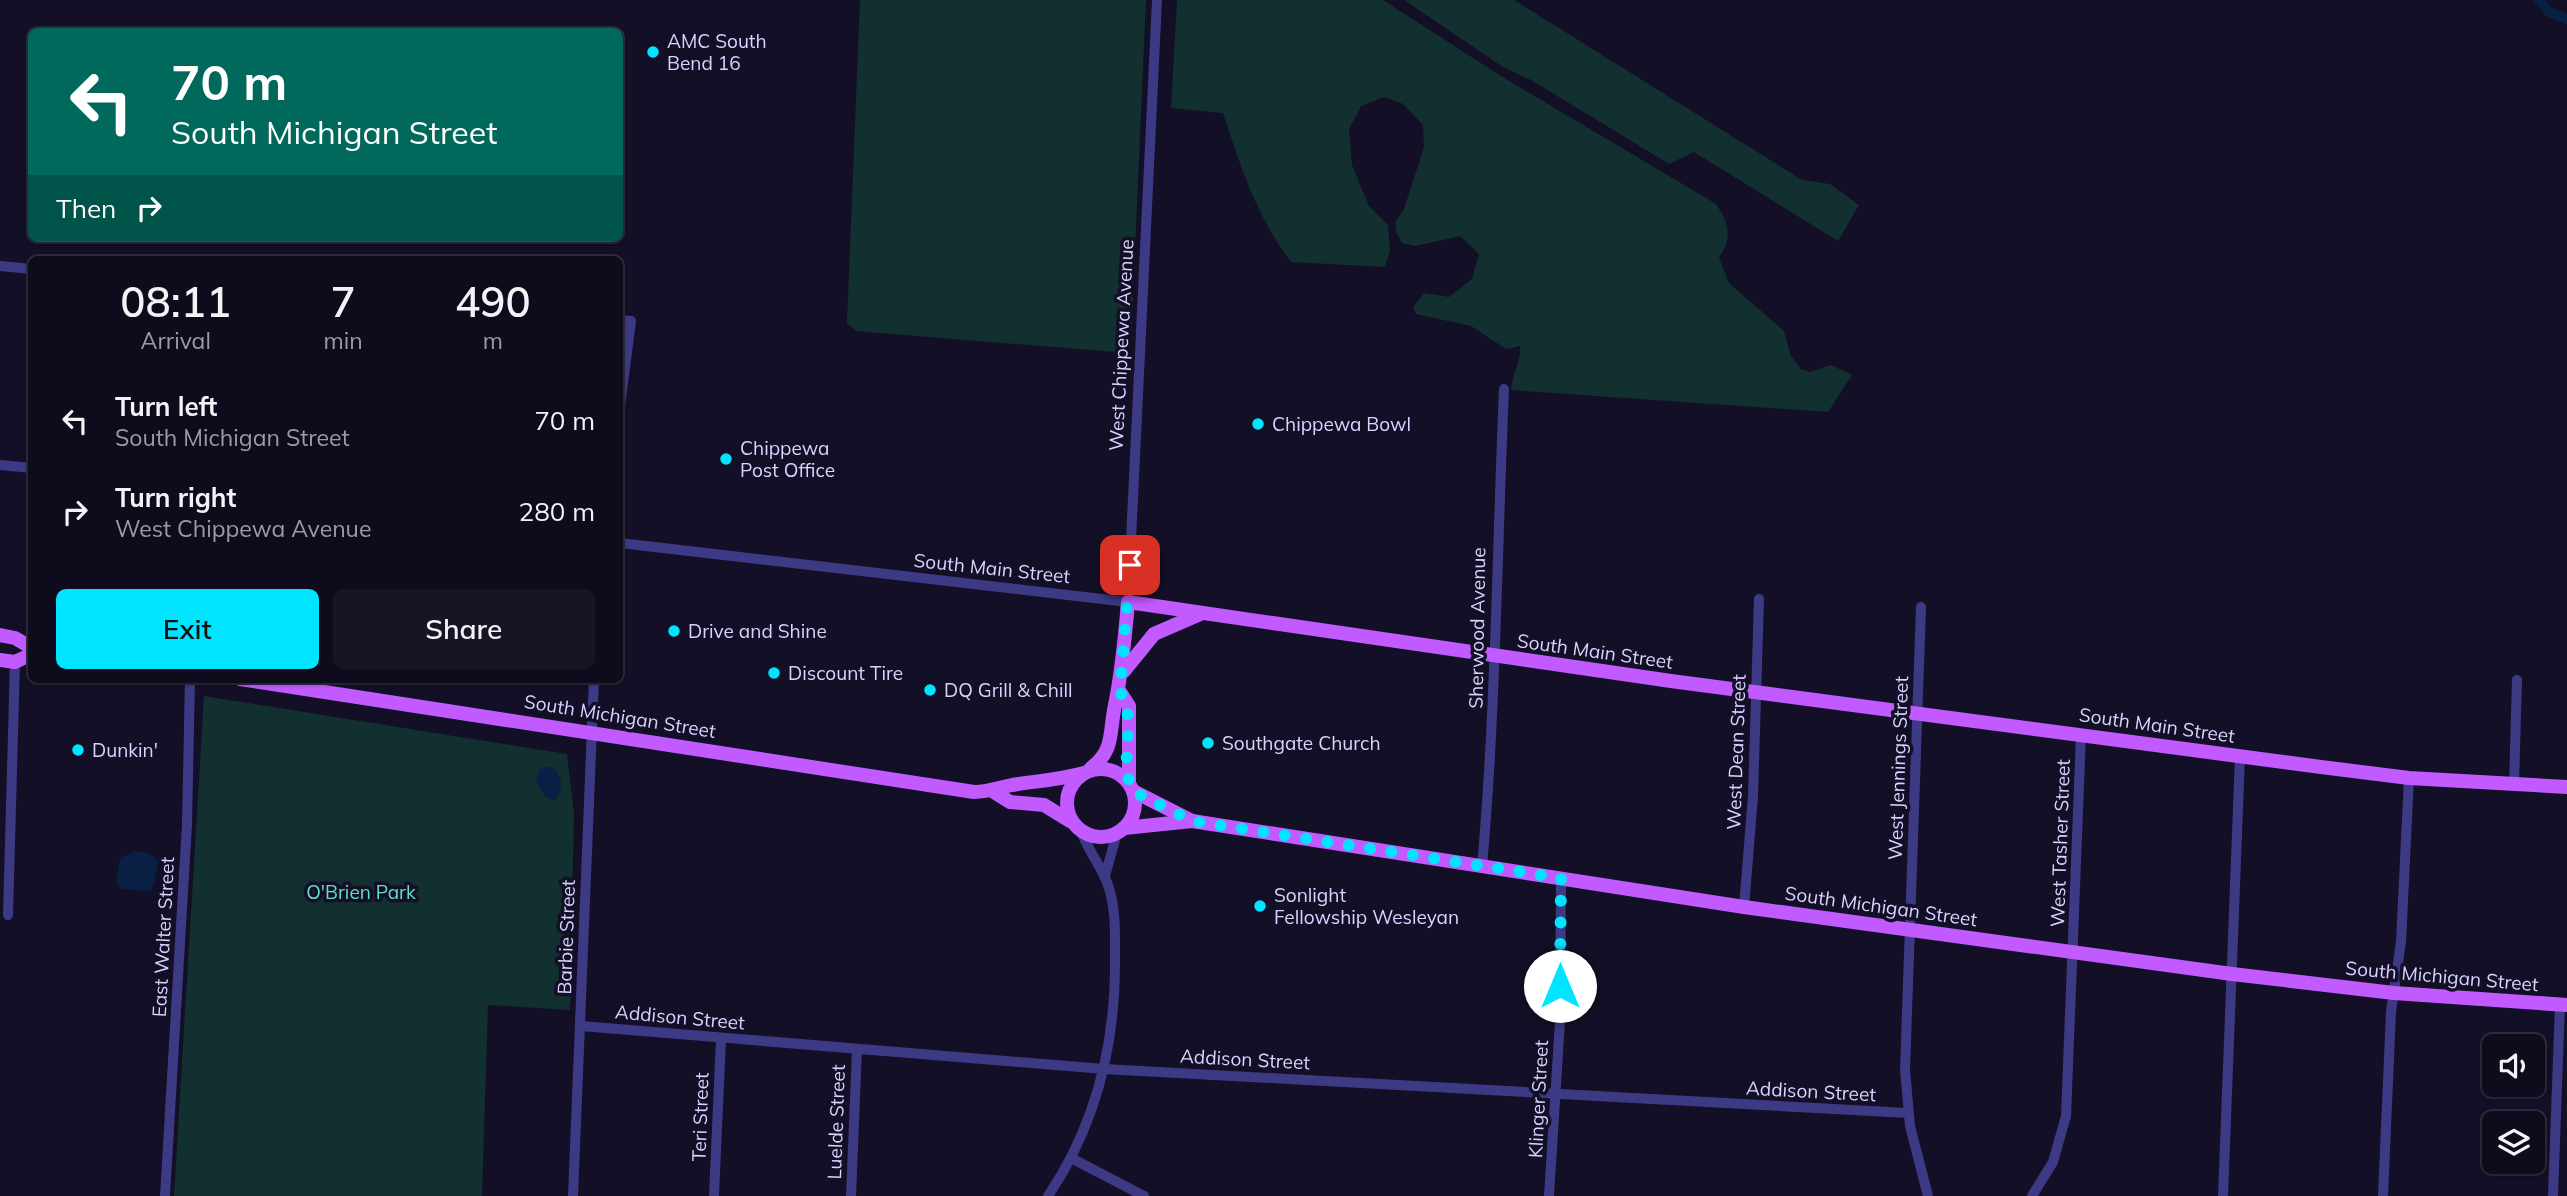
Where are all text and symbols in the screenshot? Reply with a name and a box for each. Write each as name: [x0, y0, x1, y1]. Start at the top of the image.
place label: AMC South Bend 16: [667, 29, 767, 75]
marker: AMC South Bend 16: [645, 44, 661, 60]
text: 70 m: [171, 51, 287, 112]
icon: left: [56, 56, 147, 147]
text: South Michigan Street: [171, 112, 497, 152]
icon: right: [130, 189, 168, 227]
text: Then: [56, 192, 116, 225]
street label: West Chippewa Avenue: [1103, 239, 1139, 451]
text: 08:11: [120, 275, 231, 328]
text: 7: [330, 275, 356, 328]
text: 490: [455, 275, 531, 328]
text: Arrival: [141, 326, 211, 355]
text: min: [323, 326, 363, 355]
text: m: [483, 326, 503, 355]
text: Turn left: [115, 390, 217, 423]
icon: left: [56, 402, 94, 440]
text: 70 m: [534, 404, 595, 437]
place label: Chippewa Bowl: [1272, 412, 1411, 436]
marker: Chippewa Bowl: [1250, 416, 1266, 432]
text: South Michigan Street: [115, 423, 350, 452]
place label: Chippewa Post Office: [740, 436, 835, 482]
marker: Chippewa Post Office: [718, 451, 734, 467]
text: Turn right: [115, 481, 236, 514]
icon: right: [56, 493, 94, 531]
text: 280 m: [519, 495, 595, 528]
text: West Chippewa Avenue: [115, 514, 371, 543]
pin: [1100, 535, 1160, 595]
icon: arrive: [1111, 546, 1149, 584]
street label: Sherwood Avenue: [1464, 547, 1490, 709]
street label: South Main Street: [913, 548, 1072, 588]
button: Exit: [56, 589, 319, 669]
button: Share: [333, 589, 595, 669]
place label: Drive and Shine: [688, 619, 827, 643]
marker: Drive and Shine: [666, 623, 682, 639]
street label: South Main Street: [1515, 628, 1675, 674]
place label: Discount Tire: [788, 661, 903, 685]
marker: Discount Tire: [766, 665, 782, 681]
street label: West Dean Street: [1721, 673, 1751, 830]
street label: West Jennings Street: [1883, 675, 1913, 860]
place label: DQ Grill & Chill: [944, 678, 1073, 702]
marker: DQ Grill & Chill: [922, 682, 938, 698]
street label: South Michigan Street: [522, 689, 718, 743]
street label: South Main Street: [2077, 702, 2237, 748]
place label: Southgate Church: [1222, 731, 1381, 755]
marker: Southgate Church: [1200, 735, 1216, 751]
place label: Dunkin': [92, 738, 158, 762]
marker: Dunkin': [70, 742, 86, 758]
street label: West Tasher Street: [2045, 758, 2075, 927]
street label: East Walter Street: [147, 856, 179, 1018]
street label: Barbie Street: [552, 879, 580, 995]
park label: O'Brien Park: [306, 880, 416, 904]
street label: South Michigan Street: [1783, 881, 1979, 931]
place label: Sonlight Fellowship Wesleyan: [1274, 883, 1459, 929]
marker: Sonlight Fellowship Wesleyan: [1252, 898, 1268, 914]
position arrow: [1523, 949, 1597, 1023]
street label: South Michigan Street: [2344, 956, 2540, 996]
street label: Addison Street: [614, 999, 746, 1035]
map controls: [2482, 1034, 2545, 1174]
button: sound: [2482, 1034, 2545, 1097]
street label: Klinger Street: [1523, 1039, 1553, 1159]
street label: Addison Street: [1179, 1044, 1311, 1074]
street label: Luelde Street: [822, 1064, 850, 1180]
street label: Teri Street: [686, 1072, 714, 1162]
street label: Addison Street: [1745, 1076, 1877, 1106]
button: layers: [2482, 1111, 2545, 1174]

